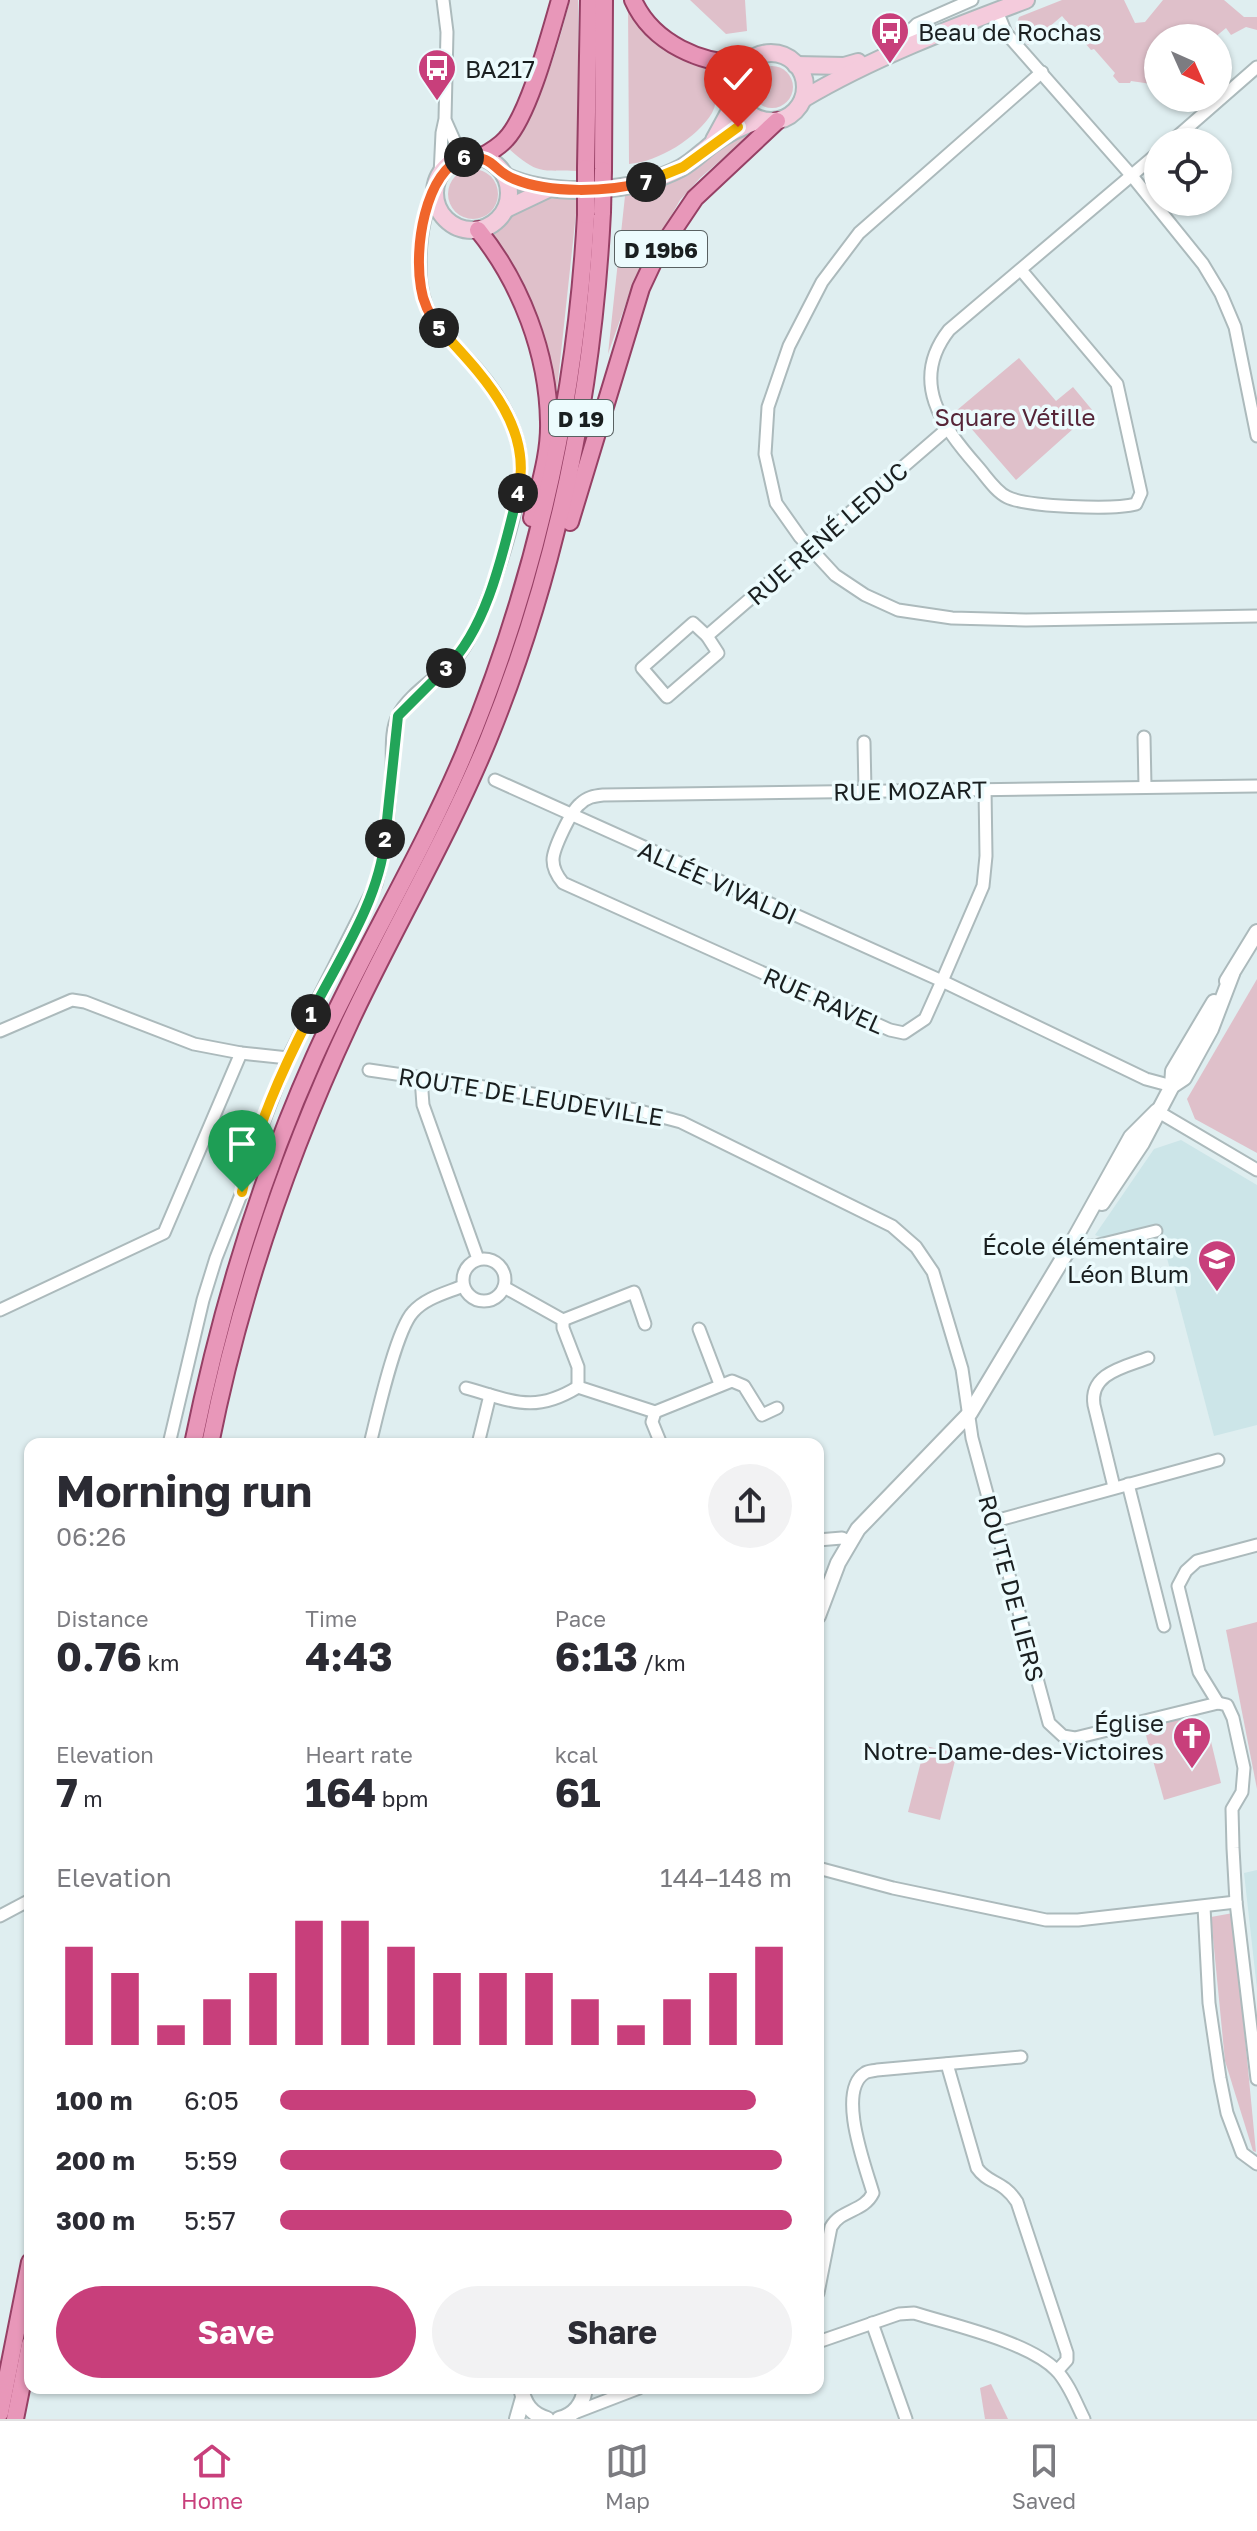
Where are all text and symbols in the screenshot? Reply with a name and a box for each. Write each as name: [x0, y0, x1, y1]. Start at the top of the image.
bus stop icon: Beau de Rochas: [869, 10, 911, 65]
place label: Beau de Rochas: [918, 17, 1101, 46]
north arrow: [1144, 24, 1232, 112]
map controls: [1144, 24, 1232, 216]
pin: [704, 45, 772, 127]
bus stop icon: BA217: [416, 47, 458, 102]
place label: BA217: [465, 54, 535, 83]
icon: check: [716, 57, 760, 101]
button: locate: [1144, 128, 1232, 216]
pin: 6: [444, 137, 484, 177]
text: 6: [457, 143, 471, 170]
pin: 7: [626, 162, 666, 202]
text: 7: [640, 168, 652, 195]
road number: D 19b6: [615, 231, 707, 267]
pin: 5: [419, 308, 459, 348]
text: 5: [432, 314, 446, 341]
road number: D 19: [549, 400, 613, 436]
park label: Square Vétille: [935, 402, 1095, 431]
street label: RUE RENÉ LEDUC: [741, 455, 913, 611]
pin: 4: [498, 473, 538, 513]
text: 4: [511, 479, 525, 506]
pin: 3: [426, 648, 466, 688]
text: 3: [439, 654, 453, 681]
street label: RUE MOZART: [833, 774, 987, 806]
pin: 2: [365, 819, 405, 859]
text: 2: [378, 825, 392, 852]
street label: ALLÉE VIVALDI: [634, 834, 802, 930]
street label: RUE RAVEL: [759, 961, 889, 1040]
pin: 1: [291, 994, 331, 1034]
text: 1: [305, 1000, 317, 1027]
street label: ROUTE DE LEUDEVILLE: [397, 1061, 665, 1131]
pin: [208, 1110, 276, 1192]
icon: arrive: [220, 1122, 264, 1166]
place label: École élémentaire Léon Blum: [982, 1231, 1189, 1288]
school or university icon: École élémentaire Léon Blum: [1196, 1238, 1238, 1293]
text: Morning run: [56, 1464, 312, 1517]
button: share: [708, 1464, 792, 1548]
street label: ROUTE DE LIERS: [973, 1491, 1051, 1685]
text: 06:26: [56, 1521, 126, 1552]
text: Distance: [56, 1605, 148, 1632]
text: Time: [305, 1605, 357, 1632]
text: Pace: [555, 1605, 606, 1632]
text: 0.76: [56, 1632, 142, 1680]
text: 4:43: [305, 1632, 393, 1680]
text: 6:13: [555, 1632, 638, 1680]
text: km: [142, 1649, 179, 1676]
text: /km: [638, 1649, 686, 1676]
place label: Église Notre-Dame-des-Victoires: [863, 1708, 1164, 1765]
church icon: Église Notre-Dame-des-Victoires: [1171, 1715, 1213, 1770]
text: Elevation: [56, 1741, 154, 1768]
text: Heart rate: [305, 1741, 413, 1768]
text: kcal: [555, 1741, 598, 1768]
text: 7: [56, 1768, 78, 1816]
text: 164: [305, 1768, 376, 1816]
text: 61: [555, 1768, 601, 1816]
text: m: [78, 1785, 103, 1812]
text: bpm: [376, 1785, 428, 1812]
text: Elevation: [56, 1862, 172, 1893]
text: 144–148 m: [660, 1862, 792, 1893]
text: 100 m: [56, 2085, 132, 2116]
text: 6:05: [184, 2085, 239, 2116]
text: 200 m: [56, 2145, 135, 2176]
text: 5:59: [184, 2145, 238, 2176]
text: 300 m: [56, 2205, 135, 2236]
text: 5:57: [184, 2205, 236, 2236]
button: Save: [56, 2286, 416, 2378]
button: Share: [432, 2286, 792, 2378]
tab: Home: [181, 2439, 243, 2514]
tab: Map: [605, 2439, 650, 2514]
tab: Saved: [1012, 2439, 1076, 2514]

